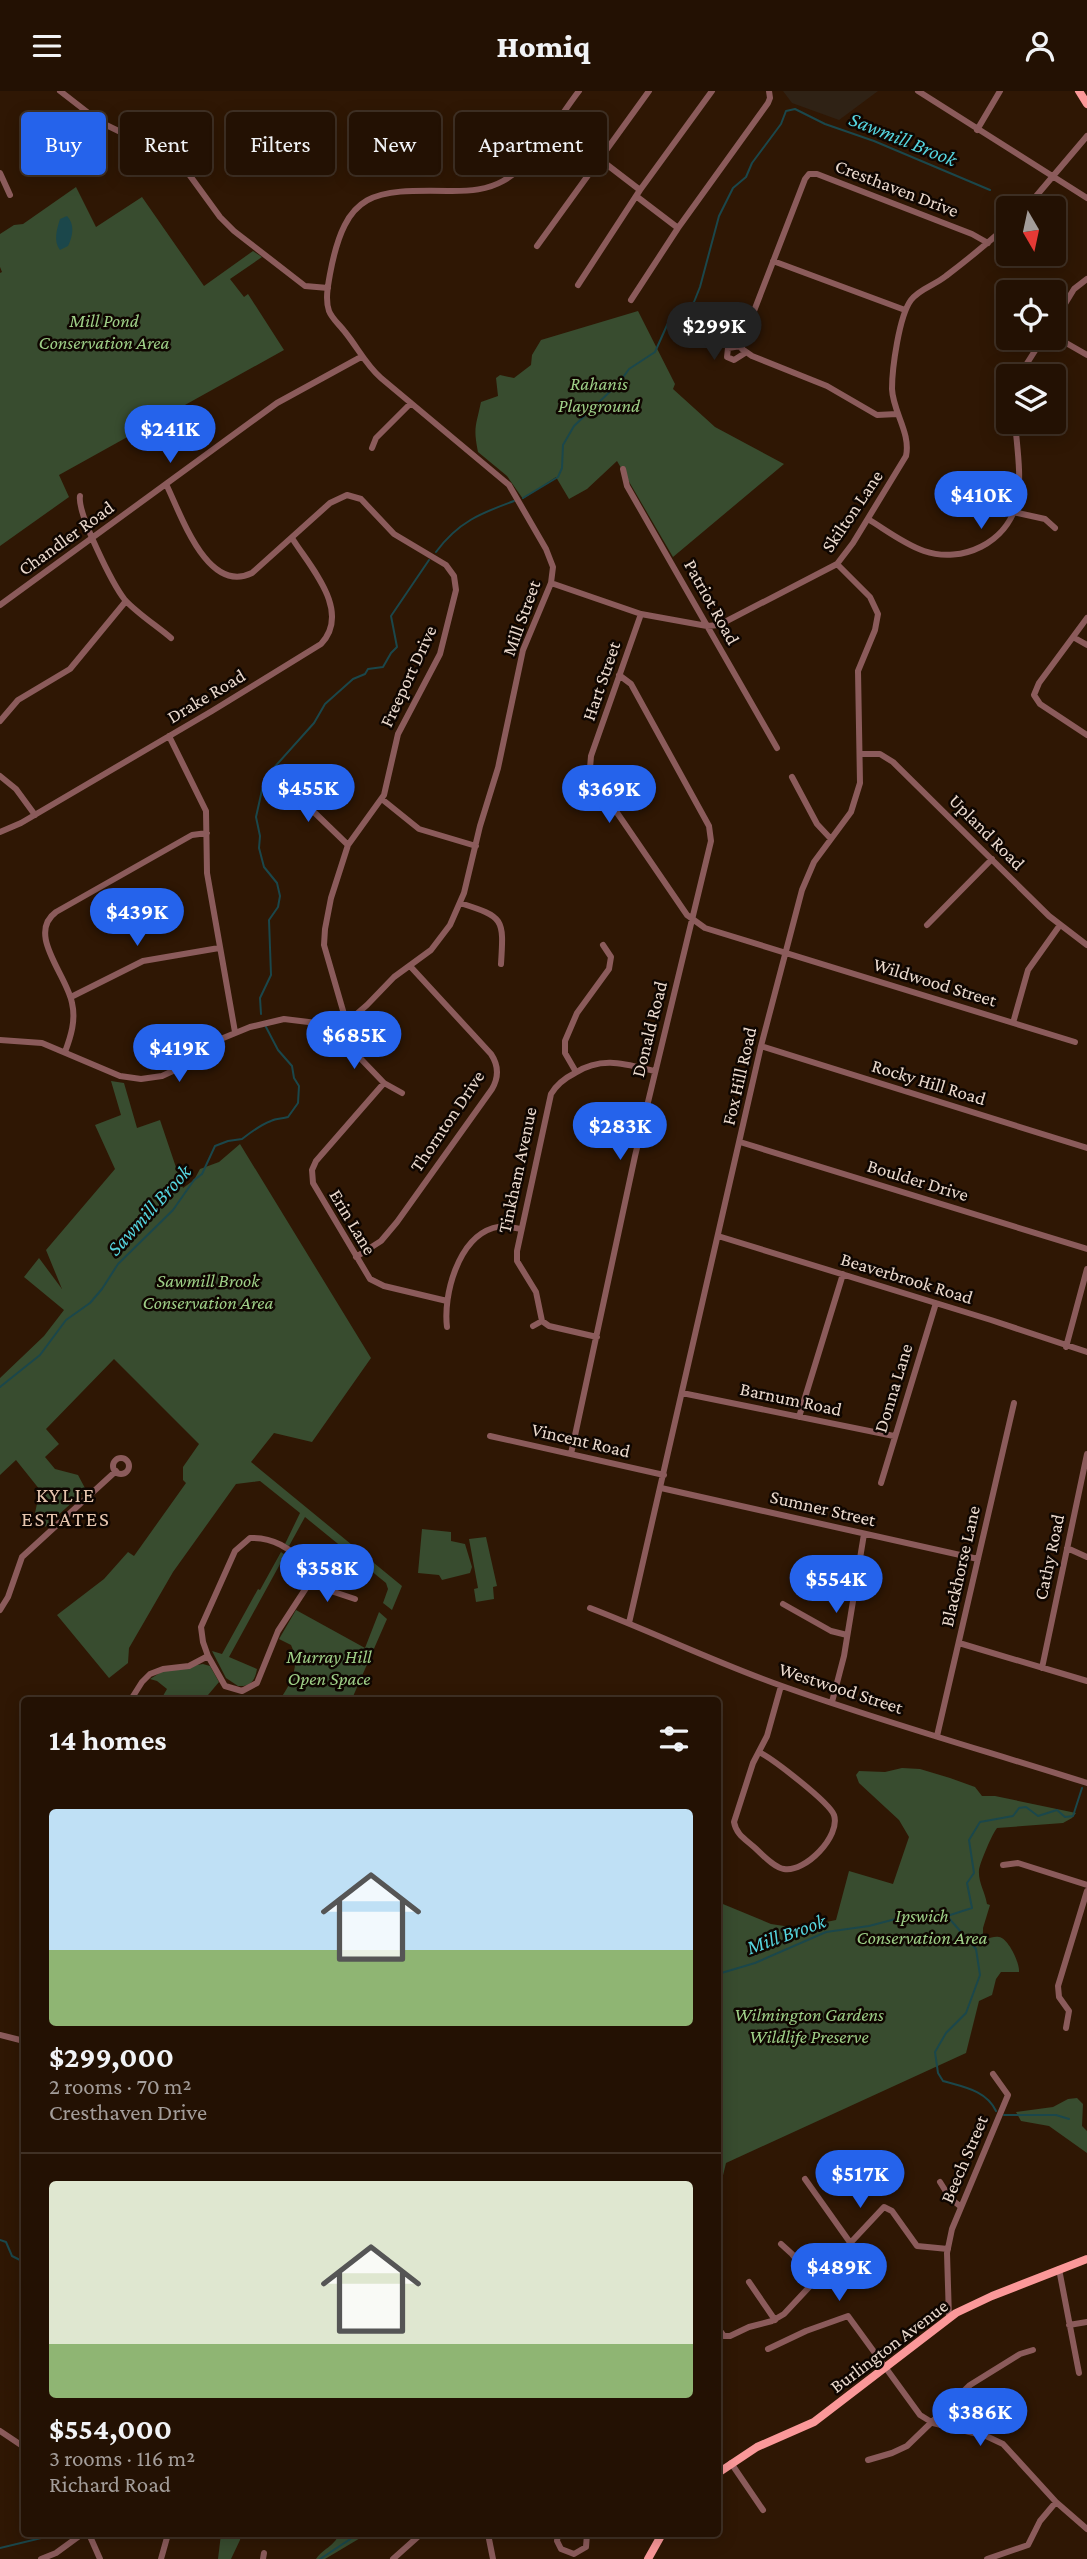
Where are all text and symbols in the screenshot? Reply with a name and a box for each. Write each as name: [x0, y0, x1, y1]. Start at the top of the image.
icon: menu: [28, 27, 66, 65]
icon: person: [1021, 27, 1059, 65]
text: Homiq: [496, 28, 591, 64]
water label: Sawmill Brook: [846, 107, 961, 172]
chip: Buy: [21, 112, 106, 175]
chip: Rent: [120, 112, 212, 175]
chip: Filters: [226, 112, 335, 175]
chip: New: [349, 112, 441, 175]
chip: Apartment: [455, 112, 607, 175]
street label: Cresthaven Drive: [832, 155, 962, 221]
north arrow: [996, 196, 1066, 266]
map controls: [996, 196, 1066, 434]
button: locate: [996, 280, 1066, 350]
pin: $299K: [665, 303, 763, 362]
park label: Mill Pond Conservation Area: [39, 310, 170, 353]
text: $299K: [683, 312, 745, 338]
button: layers: [996, 364, 1066, 434]
park label: Rahanis Playground: [558, 373, 641, 416]
pin: $241K: [121, 405, 219, 465]
text: $241K: [141, 415, 199, 441]
street label: Skilton Lane: [817, 466, 887, 556]
pin: $410K: [932, 471, 1030, 531]
text: $410K: [950, 481, 1012, 507]
street label: Chandler Road: [14, 496, 118, 580]
street label: Patriot Road: [680, 556, 744, 648]
street label: Mill Street: [498, 577, 545, 659]
street label: Freeport Drive: [375, 622, 441, 730]
street label: Hart Street: [578, 638, 625, 723]
street label: Drake Road: [163, 665, 249, 727]
pin: $455K: [259, 765, 357, 824]
pin: $369K: [560, 765, 658, 825]
text: $455K: [278, 774, 338, 800]
text: $369K: [578, 775, 640, 801]
street label: Upland Road: [945, 790, 1029, 874]
pin: $439K: [88, 889, 186, 948]
text: $439K: [106, 898, 168, 924]
street label: Wildwood Street: [871, 953, 1000, 1011]
street label: Donald Road: [627, 979, 671, 1079]
pin: $685K: [305, 1011, 403, 1071]
text: $685K: [322, 1021, 386, 1047]
pin: $419K: [130, 1025, 228, 1084]
street label: Fox Hill Road: [718, 1025, 760, 1127]
text: $419K: [149, 1034, 209, 1060]
street label: Rocky Hill Road: [869, 1055, 989, 1109]
street label: Thornton Drive: [405, 1066, 489, 1176]
pin: $283K: [571, 1103, 669, 1162]
street label: Tinkham Avenue: [493, 1105, 541, 1235]
text: $283K: [589, 1112, 651, 1138]
street label: Boulder Drive: [865, 1155, 971, 1205]
water label: Sawmill Brook: [102, 1159, 197, 1260]
street label: Erin Lane: [325, 1185, 381, 1259]
street label: Beaverbrook Road: [838, 1248, 976, 1308]
park label: Sawmill Brook Conservation Area: [143, 1270, 274, 1313]
street label: Donna Lane: [870, 1341, 916, 1435]
street label: Barnum Road: [738, 1378, 844, 1420]
street label: Vincent Road: [530, 1418, 632, 1462]
district label: KYLIE ESTATES: [21, 1483, 111, 1531]
street label: Sumner Street: [768, 1486, 878, 1530]
street label: Blackhorse Lane: [936, 1503, 984, 1629]
street label: Cathy Road: [1030, 1512, 1068, 1602]
pin: $358K: [278, 1545, 376, 1604]
text: $358K: [296, 1554, 358, 1580]
pin: $554K: [787, 1555, 885, 1615]
text: $554K: [806, 1565, 866, 1591]
park label: Murray Hill Open Space: [285, 1646, 372, 1689]
street label: Westwood Street: [776, 1658, 906, 1718]
icon: filters: [655, 1720, 693, 1758]
text: 14 homes: [49, 1723, 167, 1756]
icon: home: [308, 1854, 434, 1980]
park label: Ipswich Conservation Area: [857, 1905, 988, 1948]
water label: Mill Brook: [742, 1908, 830, 1960]
park label: Wilmington Gardens Wildlife Preserve: [734, 2004, 884, 2047]
text: $299,000: [49, 2040, 174, 2073]
text: 2 rooms · 70 m²: [49, 2073, 192, 2099]
text: Cresthaven Drive: [49, 2099, 207, 2125]
street label: Beech Street: [936, 2111, 992, 2206]
pin: $517K: [811, 2151, 909, 2210]
text: $517K: [831, 2160, 889, 2186]
icon: home: [308, 2226, 434, 2352]
pin: $489K: [790, 2243, 888, 2303]
text: $489K: [807, 2253, 871, 2279]
street label: Burlington Avenue: [826, 2295, 952, 2397]
pin: $386K: [931, 2389, 1029, 2448]
text: $386K: [948, 2398, 1012, 2424]
text: $554,000: [49, 2412, 172, 2445]
text: 3 rooms · 116 m²: [49, 2445, 195, 2471]
text: Richard Road: [49, 2471, 171, 2497]

